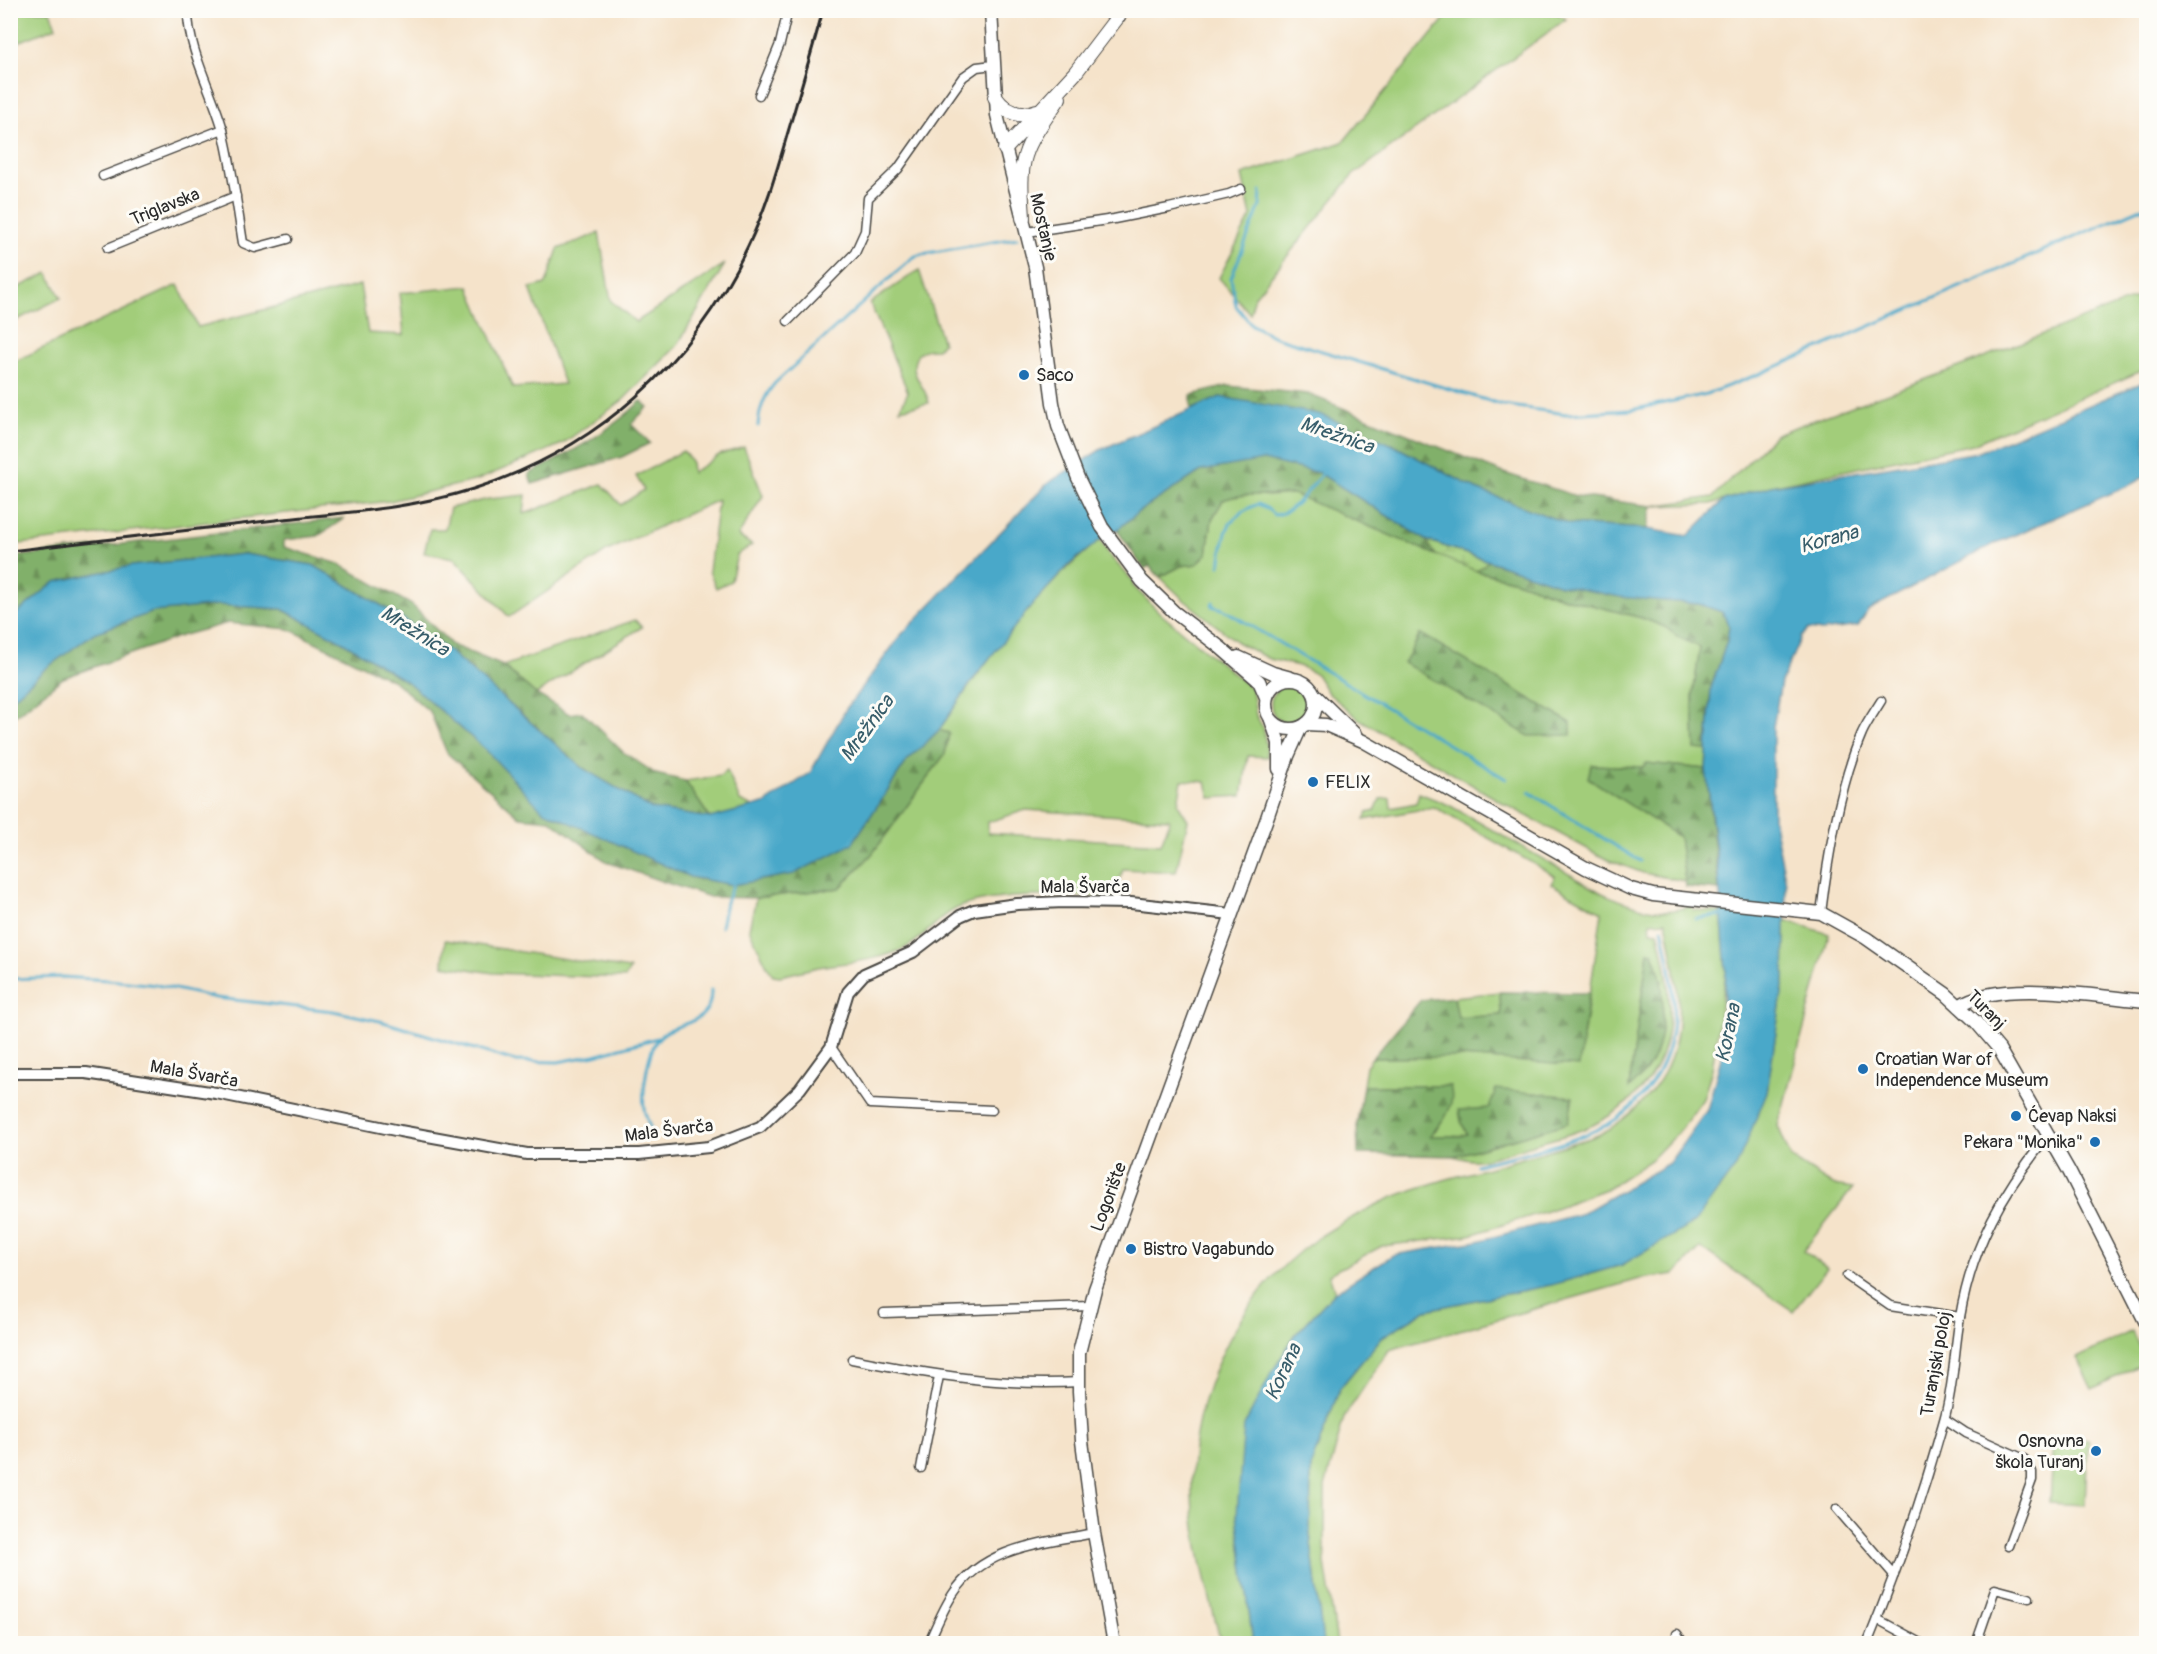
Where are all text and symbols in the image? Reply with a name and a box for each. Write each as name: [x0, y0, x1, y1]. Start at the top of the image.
street label: Triglavska: [127, 183, 203, 231]
street label: Mostanje: [1024, 191, 1062, 263]
place label: Saco: [1036, 364, 1074, 387]
marker: Saco: [1017, 368, 1031, 382]
water label: Mrežnica: [1297, 411, 1378, 460]
water label: Korana: [1797, 519, 1862, 559]
water label: Mrežnica: [376, 600, 455, 663]
water label: Mrežnica: [835, 689, 900, 766]
place label: FELIX: [1325, 771, 1371, 794]
marker: FELIX: [1306, 775, 1320, 789]
street label: Mala Švarča: [1040, 875, 1130, 899]
street label: Turanj: [1961, 985, 2011, 1035]
water label: Korana: [1710, 1000, 1747, 1065]
place label: Croatian War of Independence Museum: [1875, 1048, 2048, 1092]
street label: Mala Švarča: [148, 1054, 240, 1093]
marker: Croatian War of Independence Museum: [1856, 1062, 1870, 1076]
place label: Ćevap Naksi: [2028, 1105, 2116, 1128]
marker: Ćevap Naksi: [2009, 1109, 2023, 1123]
street label: Mala Švarča: [623, 1113, 715, 1148]
place label: Pekara "Monika": [1963, 1131, 2083, 1154]
marker: Pekara "Monika": [2088, 1135, 2102, 1149]
street label: Logorište: [1086, 1159, 1132, 1235]
place label: Bistro Vagabundo: [1143, 1238, 1274, 1261]
marker: Bistro Vagabundo: [1124, 1242, 1138, 1256]
street label: Turanjski poloj: [1915, 1310, 1957, 1418]
water label: Korana: [1259, 1338, 1308, 1404]
place label: Osnovna škola Turanj: [1995, 1430, 2084, 1474]
marker: Osnovna škola Turanj: [2089, 1444, 2103, 1458]

